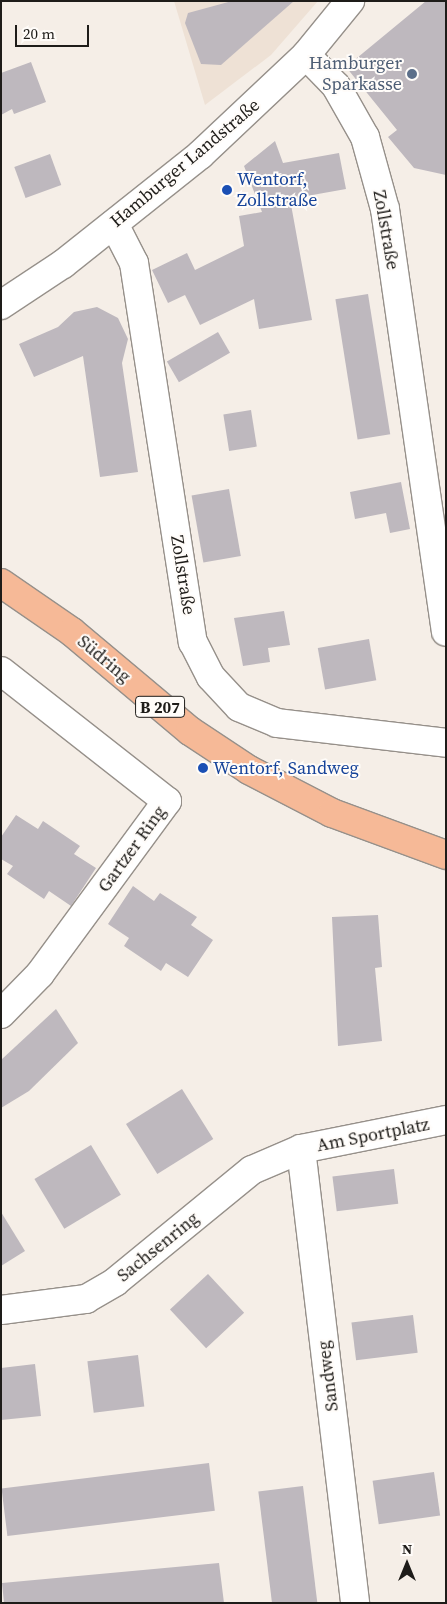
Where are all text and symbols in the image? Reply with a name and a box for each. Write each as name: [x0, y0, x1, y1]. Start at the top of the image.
scale bar: [18, 15, 91, 47]
text: 20 m: [23, 23, 55, 44]
place label: Hamburger Sparkasse: [309, 53, 402, 96]
marker: Hamburger Sparkasse: [406, 68, 418, 80]
street label: Hamburger Landstraße: [106, 94, 264, 232]
place label: Wentorf, Zollstraße: [237, 169, 317, 212]
marker: Wentorf, Zollstraße: [221, 184, 233, 196]
street label: Zollstraße: [368, 189, 404, 271]
street label: Zollstraße: [166, 534, 200, 616]
street label: Südring: [73, 631, 135, 687]
road number: B 207: [135, 694, 185, 720]
place label: Wentorf, Sandweg: [213, 757, 359, 779]
marker: Wentorf, Sandweg: [197, 762, 209, 774]
street label: Gartzer Ring: [93, 802, 171, 896]
street label: Am Sportplatz: [315, 1113, 431, 1157]
street label: Sachsenring: [113, 1207, 203, 1287]
street label: Sandweg: [313, 1339, 343, 1413]
north arrow: [382, 1539, 432, 1589]
text: N: [402, 1539, 412, 1559]

